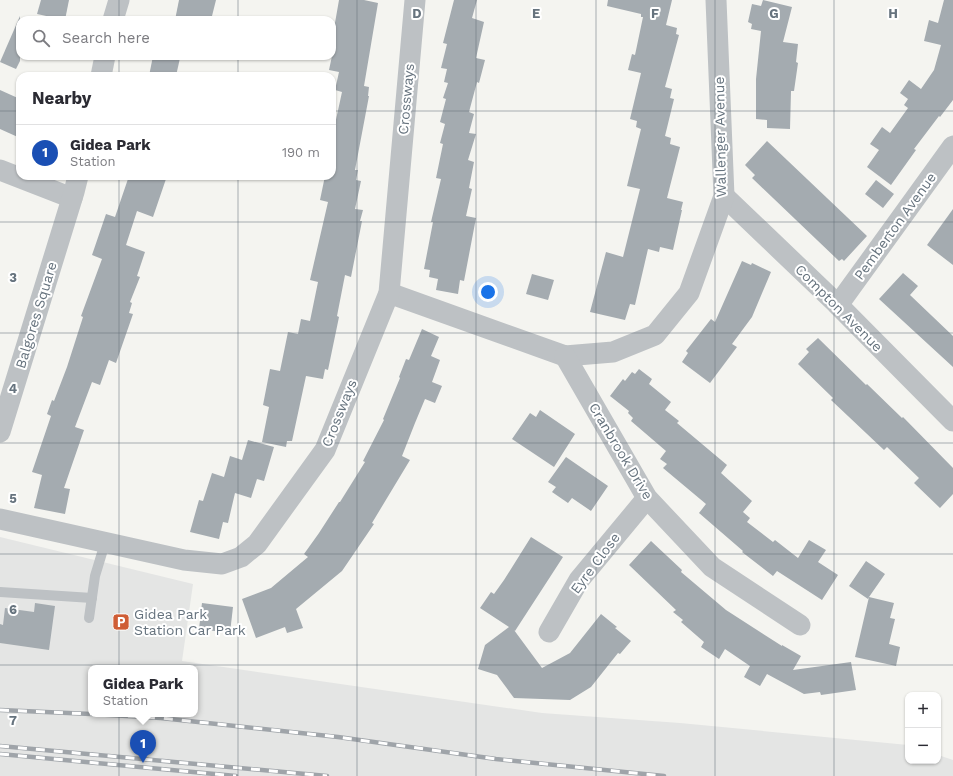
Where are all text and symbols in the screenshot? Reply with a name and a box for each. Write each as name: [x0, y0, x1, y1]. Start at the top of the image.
text: D: [412, 6, 422, 21]
text: E: [532, 6, 540, 21]
text: F: [651, 6, 659, 21]
text: G: [769, 6, 779, 21]
text: H: [888, 6, 898, 21]
search box: [16, 16, 336, 60]
icon: search: [30, 27, 52, 49]
text: Search here: [62, 29, 150, 47]
street label: Crossways: [395, 63, 417, 135]
street label: Wallenger Avenue: [711, 76, 729, 198]
text: Nearby: [32, 88, 91, 108]
text: Gidea Park: [70, 136, 151, 154]
text: 1: [42, 145, 48, 160]
text: 190 m: [282, 145, 320, 160]
text: Station: [70, 154, 116, 169]
street label: Pemberton Avenue: [851, 169, 939, 283]
street label: Balgores Square: [12, 260, 60, 370]
street label: Compton Avenue: [792, 261, 886, 355]
text: 3: [9, 270, 17, 285]
your location: [478, 282, 498, 302]
street label: Crossways: [318, 377, 360, 449]
text: 4: [9, 381, 18, 396]
street label: Cranbrook Drive: [586, 400, 656, 502]
text: 5: [9, 491, 17, 506]
street label: Eyre Close: [567, 530, 623, 596]
text: 6: [9, 602, 17, 617]
place label: Gidea Park Station Car Park: [134, 606, 246, 638]
parking icon: Gidea Park Station Car Park: [111, 612, 131, 632]
popup: [88, 665, 198, 717]
text: Gidea Park: [103, 675, 183, 693]
map controls: [905, 692, 941, 764]
button: +: [905, 692, 941, 728]
text: Station: [103, 693, 148, 708]
text: 7: [9, 713, 17, 728]
button: −: [905, 728, 941, 764]
pin: 1: [130, 730, 156, 763]

